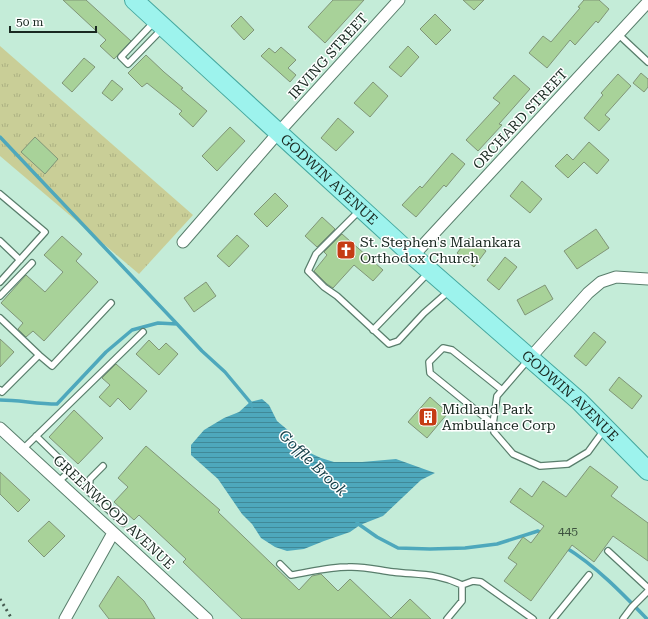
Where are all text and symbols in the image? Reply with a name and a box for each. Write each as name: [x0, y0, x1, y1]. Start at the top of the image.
scale bar: [10, 8, 96, 34]
street label: IRVING STREET: [285, 10, 371, 102]
text: 50 m: [16, 15, 43, 29]
street label: ORCHARD STREET: [469, 66, 571, 172]
street label: GODWIN AVENUE: [277, 131, 381, 228]
place label: St. Stephen's Malankara Orthodox Church: [360, 234, 521, 266]
church icon: St. Stephen's Malankara Orthodox Church: [335, 239, 357, 261]
street label: GODWIN AVENUE: [519, 347, 622, 444]
place label: Midland Park Ambulance Corp: [442, 401, 556, 433]
building icon: Midland Park Ambulance Corp: [417, 406, 439, 428]
water label: Goffle Brook: [275, 426, 351, 500]
street label: GREENWOOD AVENUE: [50, 452, 178, 572]
house number: 445: [558, 524, 578, 538]

